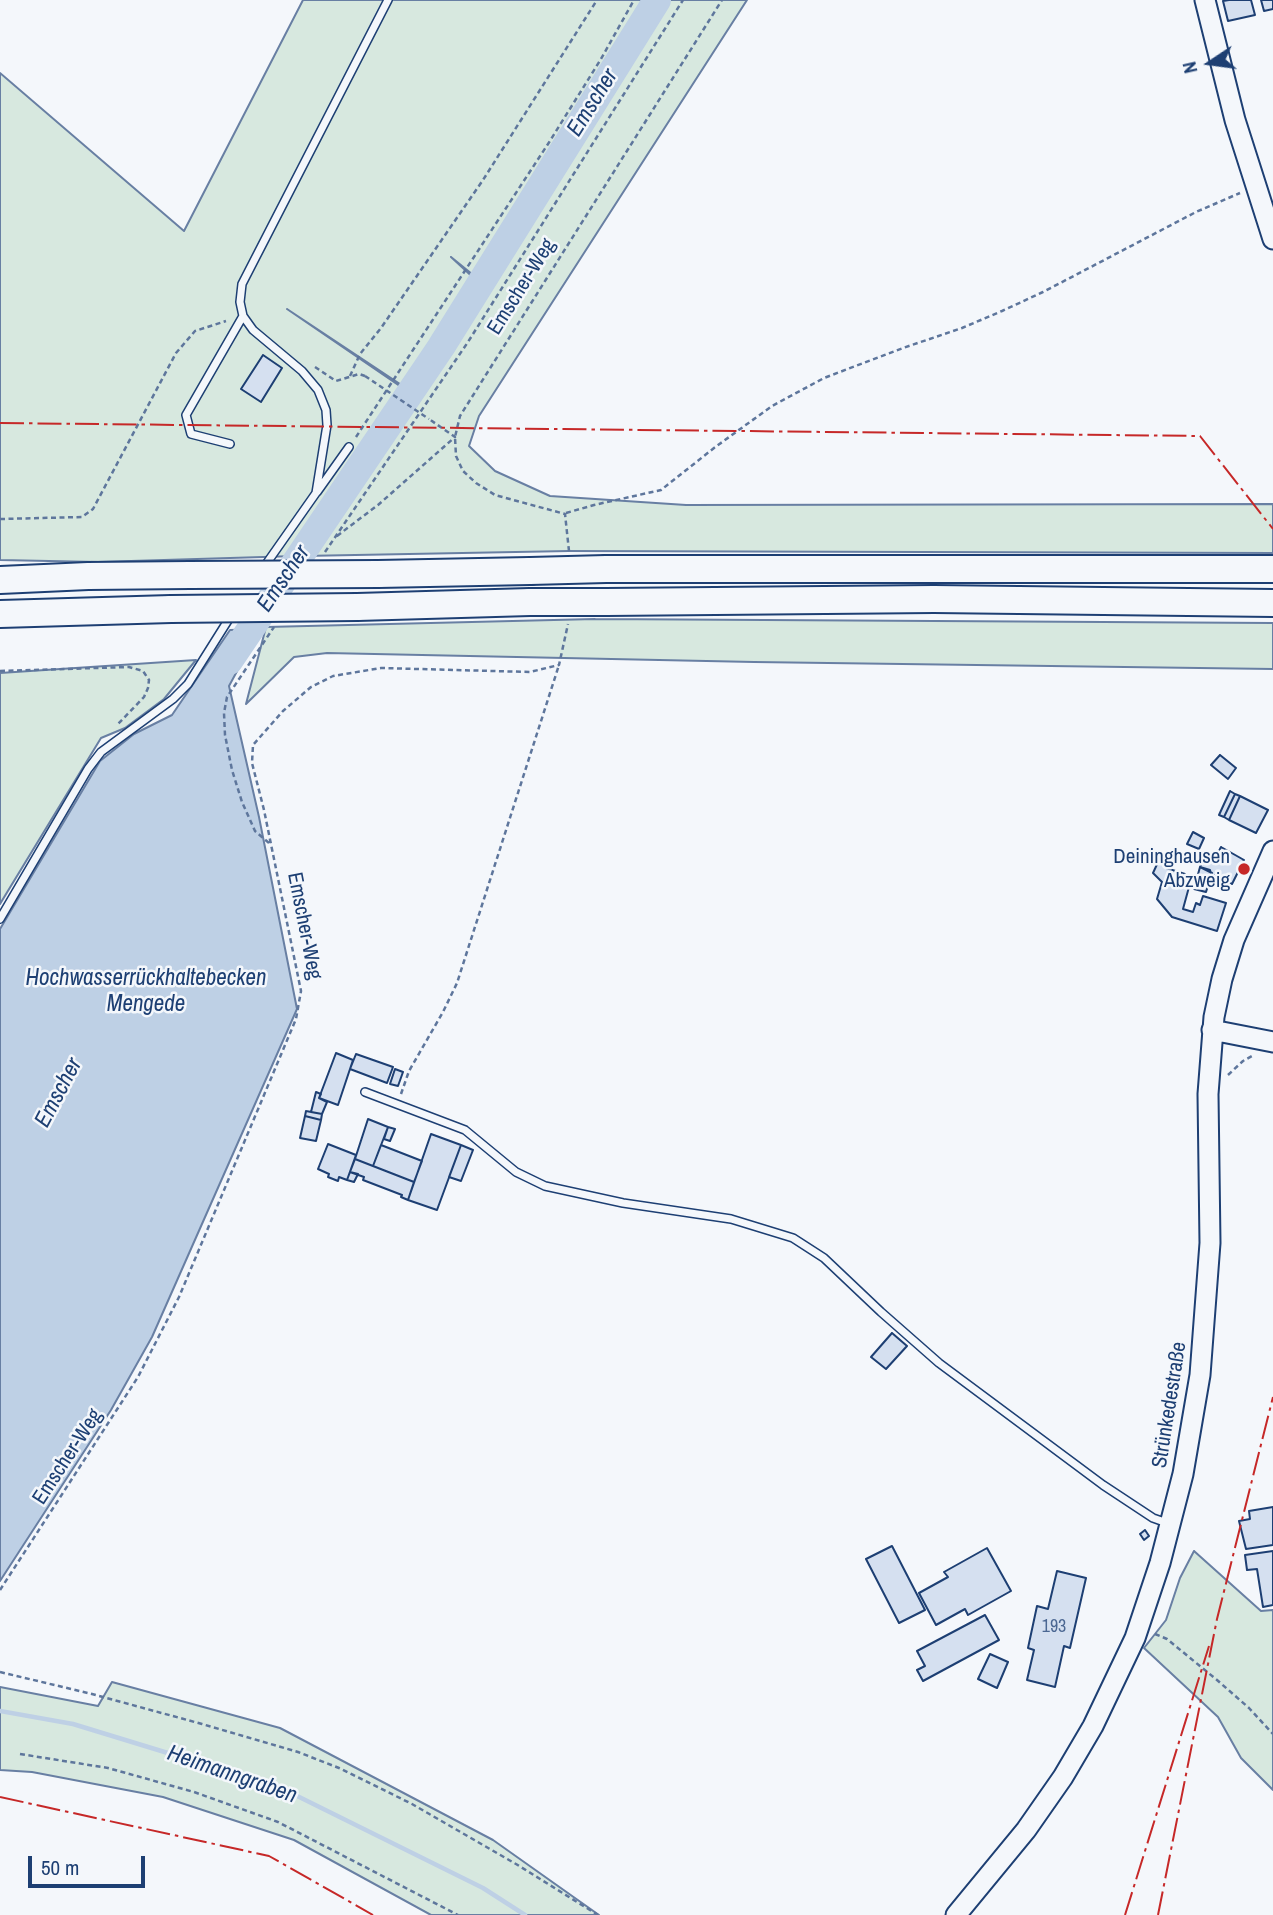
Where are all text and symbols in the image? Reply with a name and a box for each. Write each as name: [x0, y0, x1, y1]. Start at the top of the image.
north arrow: [1175, 28, 1245, 98]
text: N: [1176, 59, 1203, 76]
water label: Emscher: [562, 64, 624, 142]
street label: Emscher-Weg: [482, 234, 562, 340]
water label: Emscher: [252, 540, 316, 618]
place label: Deininghausen Abzweig: [1113, 844, 1230, 894]
marker: Deininghausen Abzweig: [1236, 861, 1252, 877]
street label: Emscher-Weg: [281, 870, 327, 982]
water label: Hochwasserrückhaltebecken Mengede: [25, 965, 267, 1019]
water label: Emscher: [29, 1054, 89, 1132]
street label: Strünkedestraße: [1148, 1340, 1192, 1470]
street label: Emscher-Weg: [28, 1405, 108, 1509]
house number: 193: [1042, 1616, 1066, 1638]
water label: Heimanngraben: [164, 1740, 300, 1810]
scale bar: [32, 1842, 149, 1886]
text: 50 m: [41, 1853, 79, 1882]

